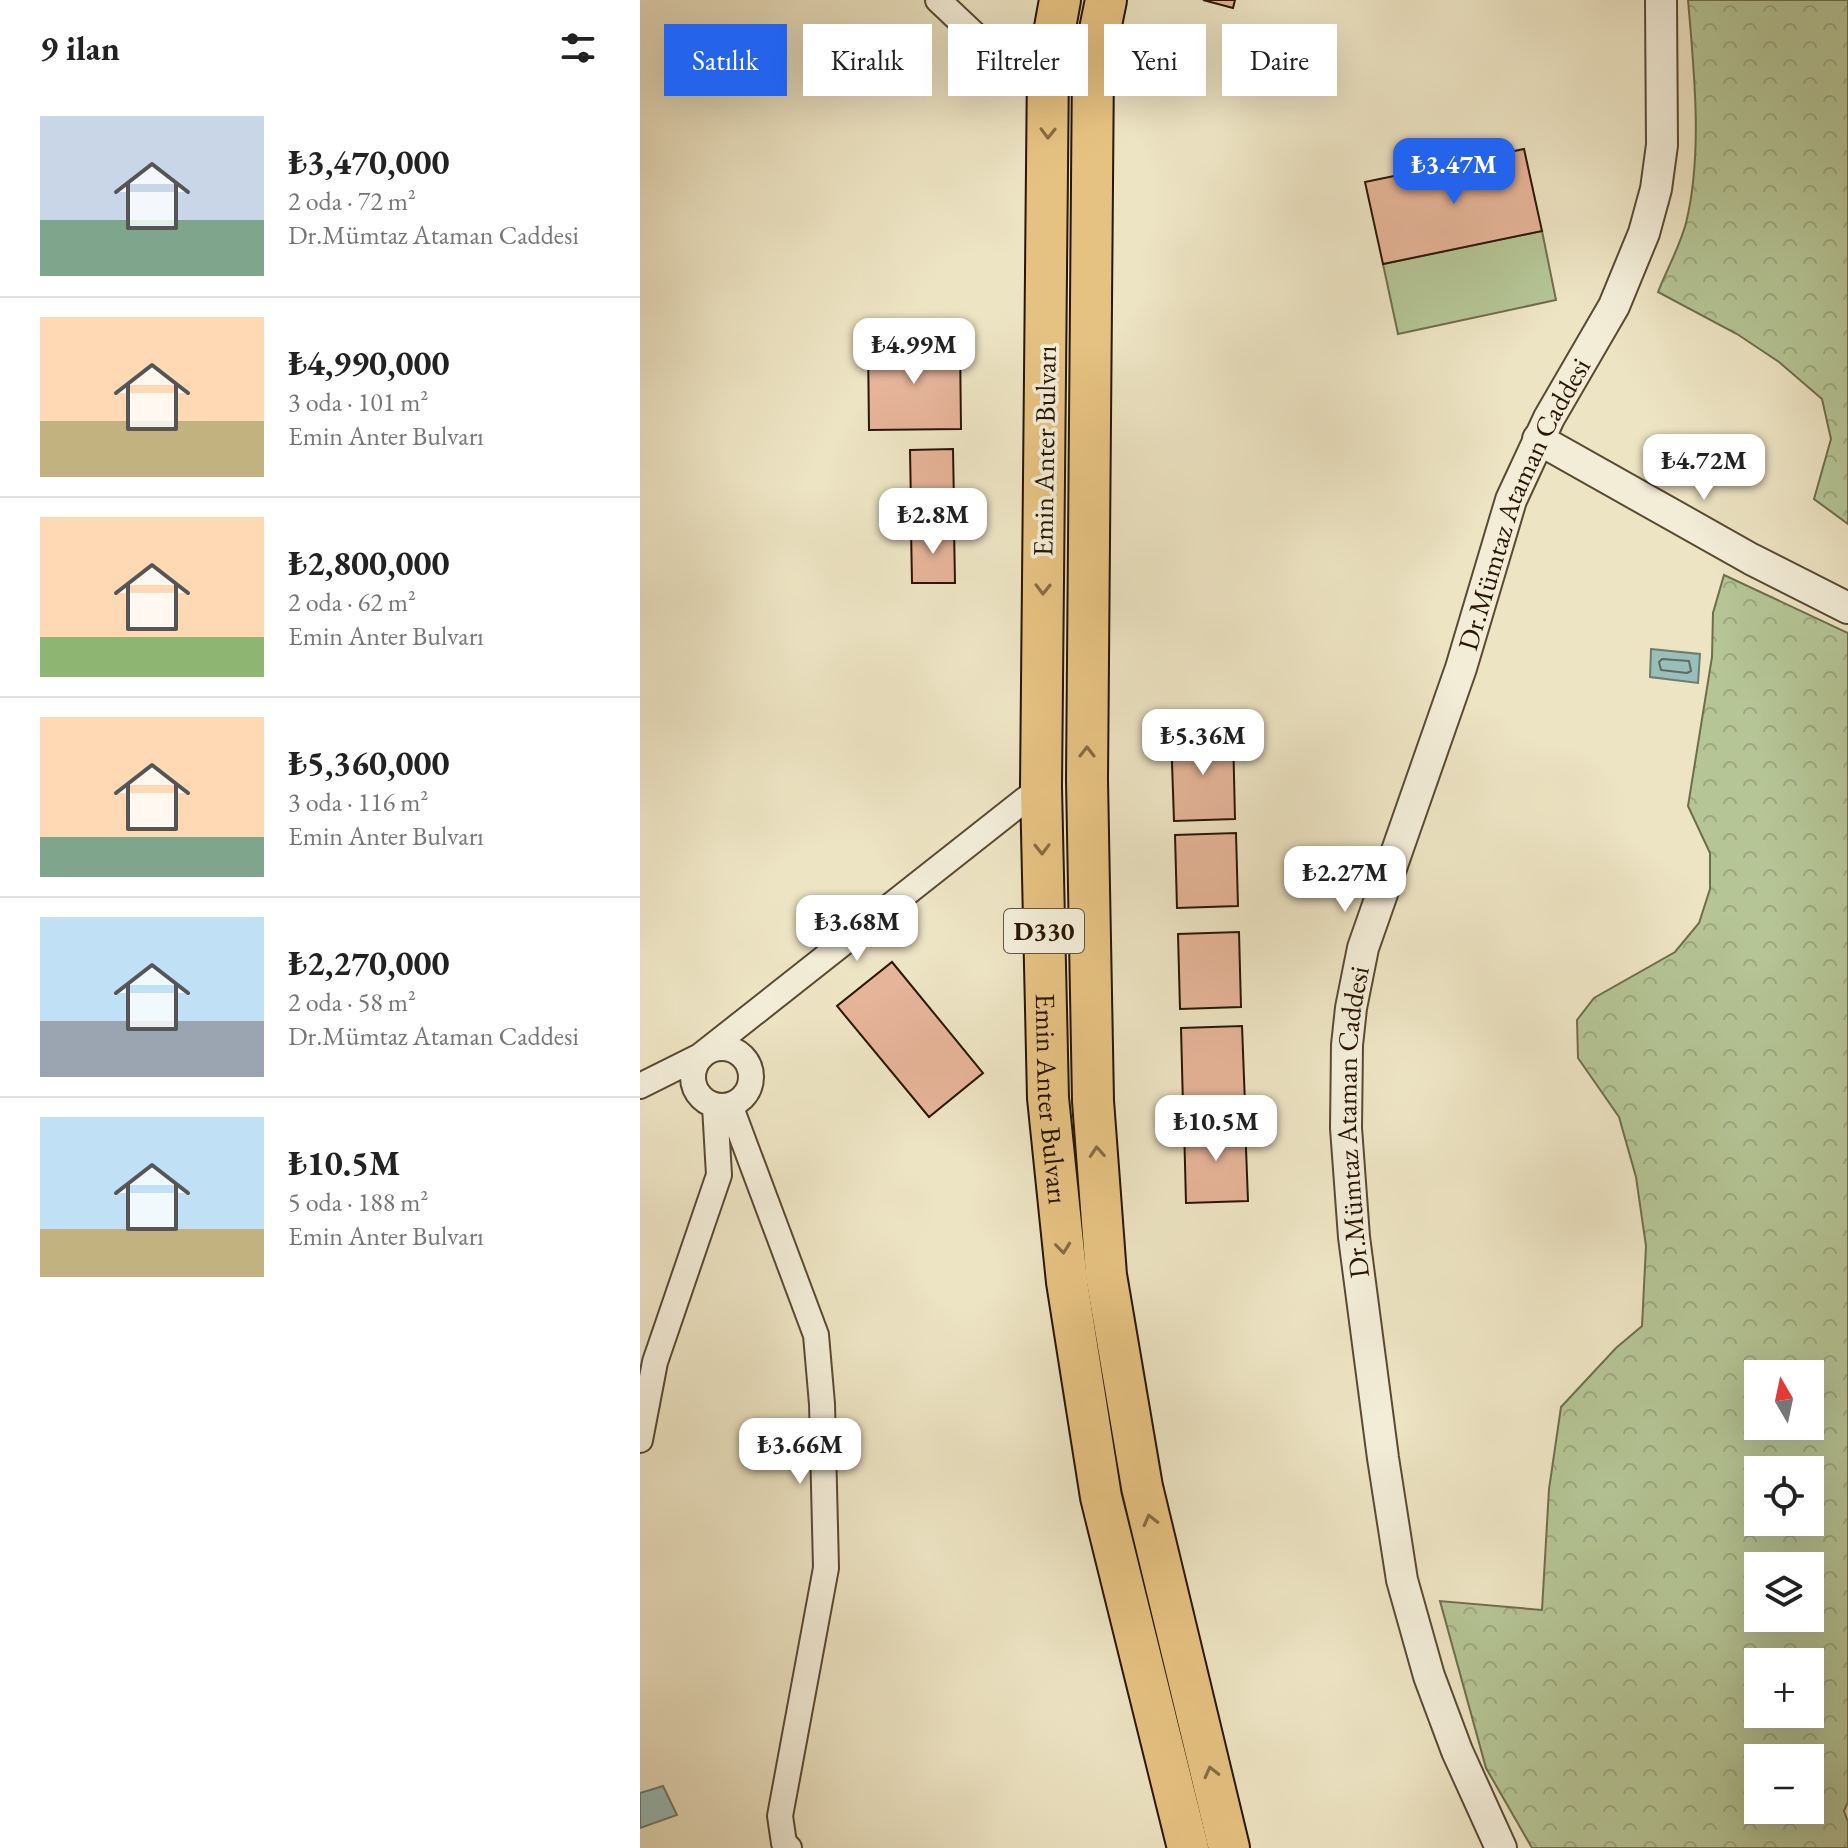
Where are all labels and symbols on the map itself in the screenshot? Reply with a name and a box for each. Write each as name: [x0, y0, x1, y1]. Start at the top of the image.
one-way arrow: [1039, 127, 1057, 140]
pin: ₺3.47M: [1389, 138, 1519, 206]
pin: ₺4.99M: [849, 318, 979, 386]
street label: Emin Anter Bulvarı: [1024, 345, 1064, 557]
street label: Dr.Mümtaz Ataman Caddesi: [1449, 351, 1598, 655]
pin: ₺4.72M: [1639, 434, 1769, 502]
pin: ₺2.8M: [877, 488, 989, 556]
one-way arrow: [1034, 583, 1052, 596]
pin: ₺5.36M: [1138, 709, 1268, 777]
one-way arrow: [1078, 745, 1096, 758]
one-way arrow: [1034, 843, 1051, 856]
pin: ₺2.27M: [1280, 846, 1410, 914]
pin: ₺3.68M: [792, 895, 922, 963]
road number: D330: [1004, 909, 1084, 953]
street label: Dr.Mümtaz Ataman Caddesi: [1328, 963, 1377, 1280]
street label: Emin Anter Bulvarı: [1028, 993, 1077, 1206]
pin: ₺10.5M: [1151, 1095, 1281, 1163]
one-way arrow: [1089, 1145, 1106, 1158]
one-way arrow: [1055, 1242, 1072, 1255]
north arrow: [1744, 1360, 1824, 1440]
pin: ₺3.66M: [735, 1418, 865, 1486]
one-way arrow: [1142, 1513, 1159, 1527]
one-way arrow: [1203, 1766, 1220, 1780]

